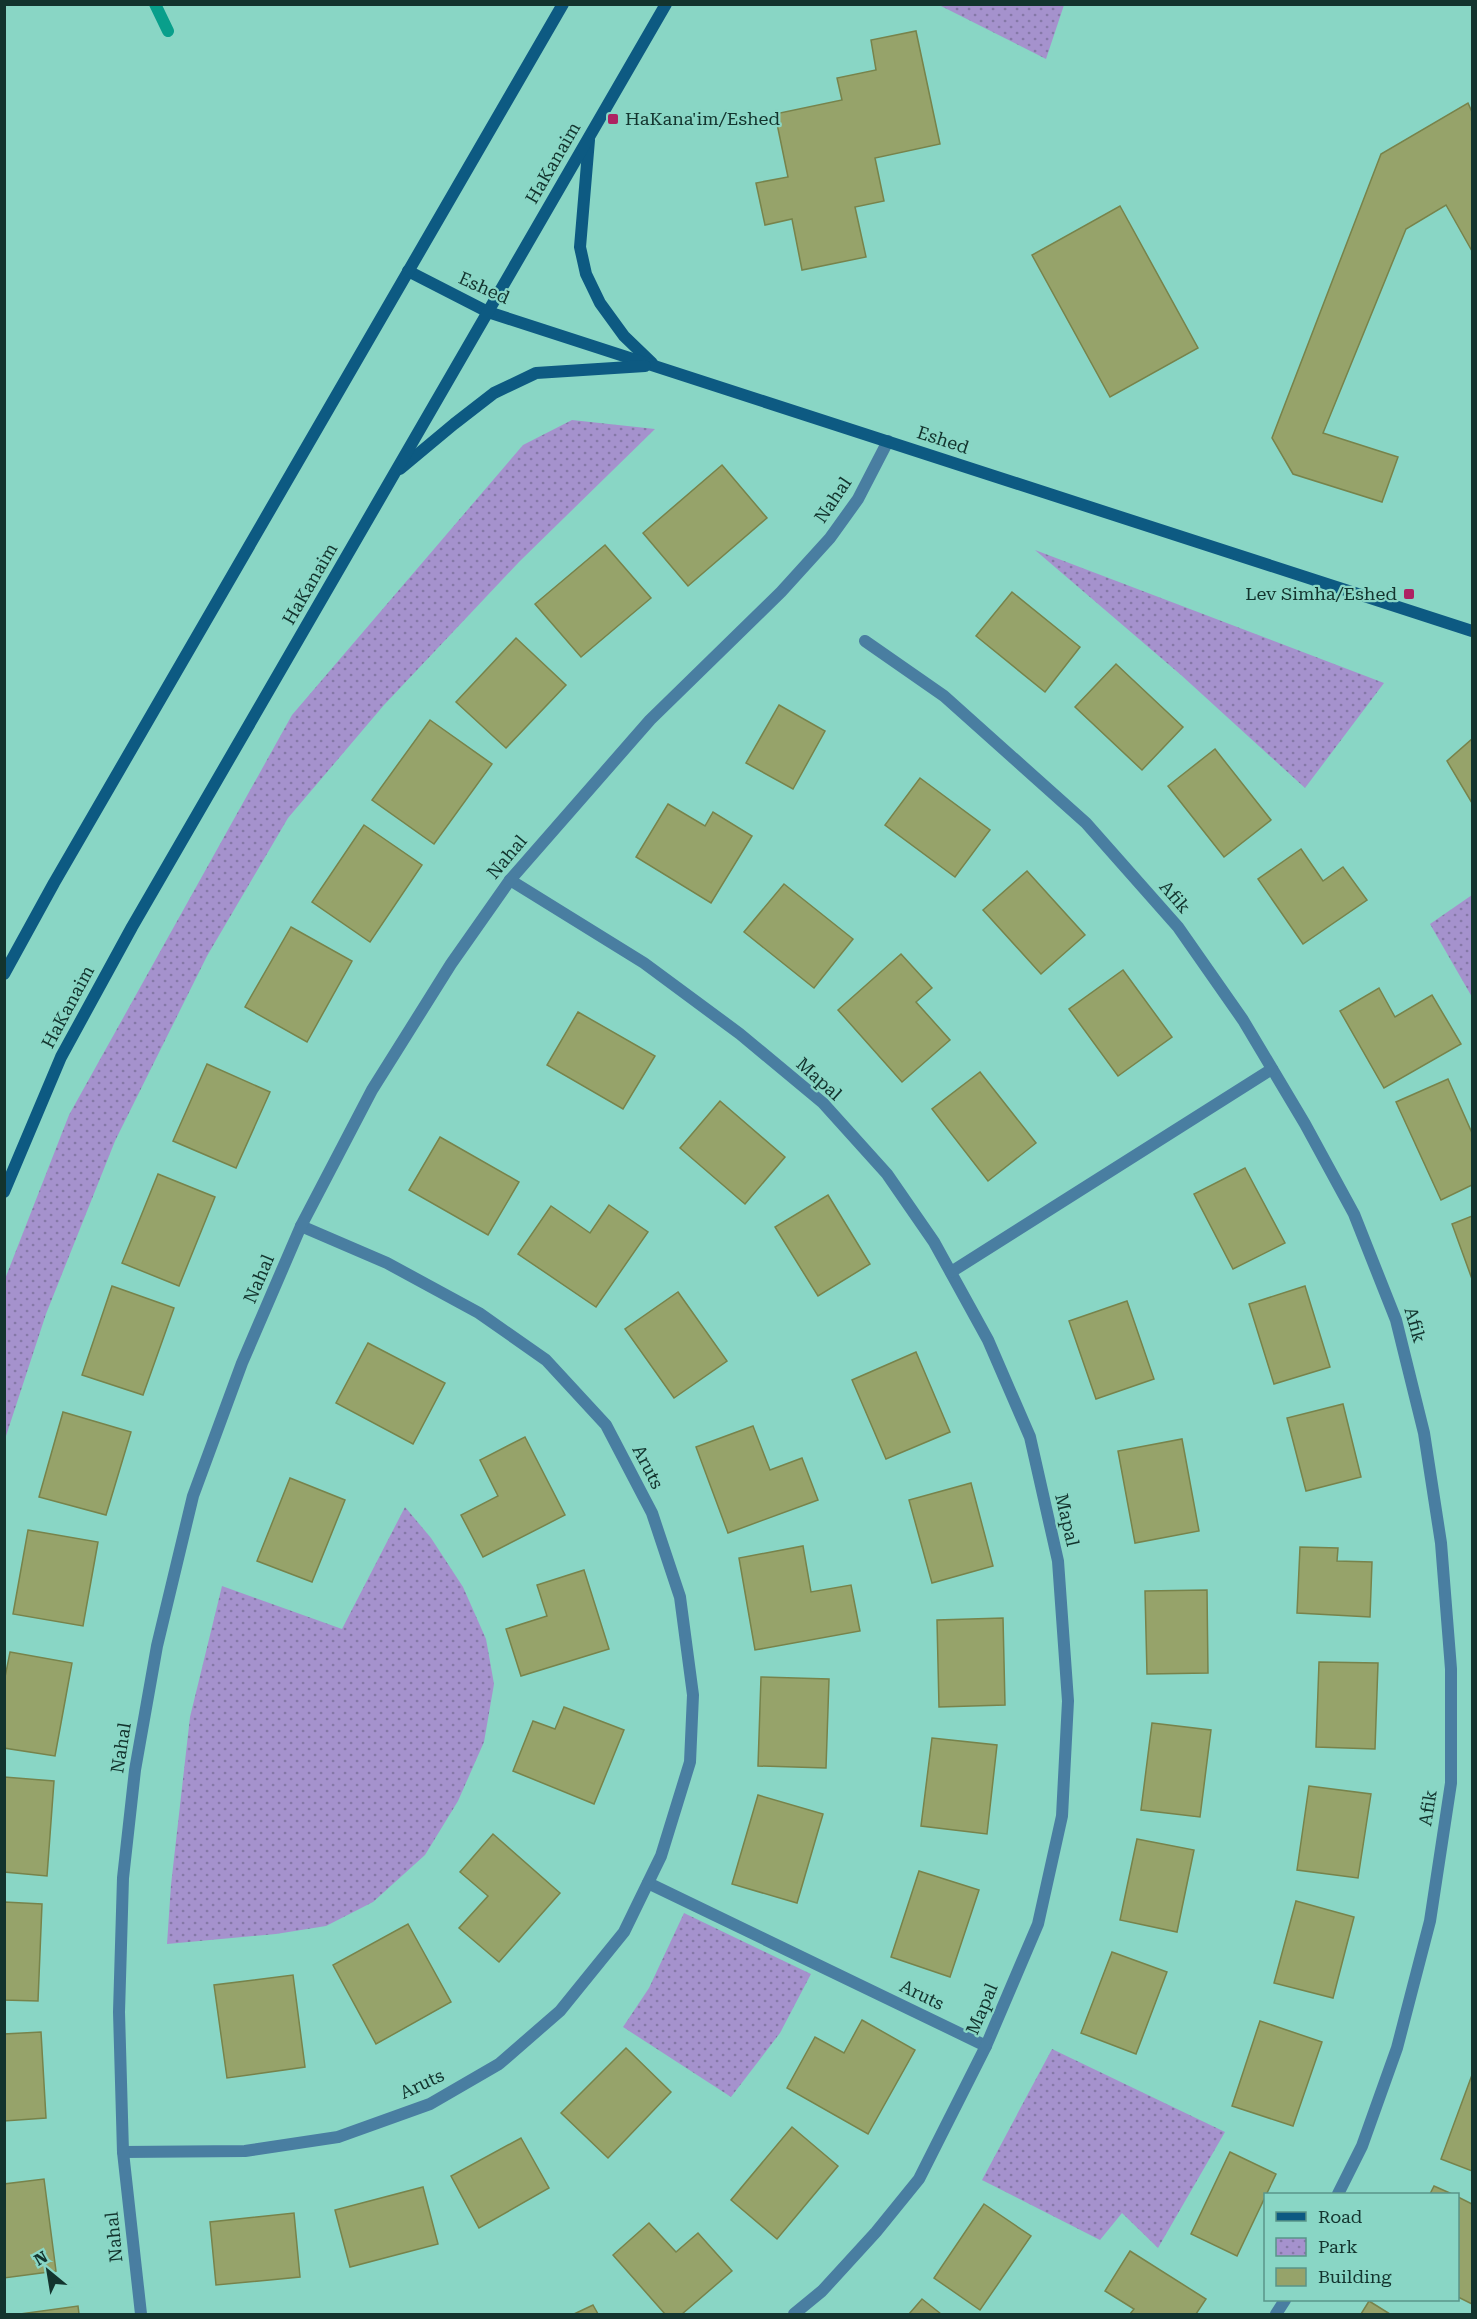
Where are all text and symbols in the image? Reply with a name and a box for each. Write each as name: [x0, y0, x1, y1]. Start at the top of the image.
place label: HaKana'im/Eshed: [625, 108, 781, 129]
marker: HaKana'im/Eshed: [606, 112, 620, 126]
street label: HaKanaim: [521, 118, 584, 207]
street label: Eshed: [456, 267, 513, 308]
street label: Eshed: [915, 421, 972, 458]
street label: Nahal: [810, 472, 856, 527]
street label: HaKanaim: [278, 539, 341, 628]
place label: Lev Simha/Eshed: [1245, 583, 1397, 604]
marker: Lev Simha/Eshed: [1402, 587, 1416, 601]
street label: Nahal: [482, 830, 531, 883]
street label: Afik: [1156, 876, 1195, 917]
street label: HaKanaim: [37, 962, 98, 1052]
street label: Mapal: [792, 1053, 847, 1105]
street label: Nahal: [239, 1251, 278, 1306]
street label: Afik: [1400, 1305, 1431, 1345]
street label: Aruts: [629, 1441, 668, 1492]
street label: Mapal: [1051, 1491, 1084, 1549]
street label: Nahal: [106, 1721, 135, 1775]
street label: Afik: [1414, 1788, 1441, 1827]
street label: Aruts: [897, 1975, 948, 2014]
street label: Mapal: [961, 1980, 1002, 2038]
street label: Aruts: [396, 2064, 447, 2103]
legend: [1264, 2193, 1459, 2301]
text: Road: [1318, 2206, 1363, 2227]
street label: Nahal: [100, 2210, 127, 2263]
text: Park: [1318, 2236, 1358, 2257]
north arrow: [18, 2241, 78, 2301]
text: N: [31, 2247, 51, 2270]
text: Building: [1318, 2266, 1392, 2287]

